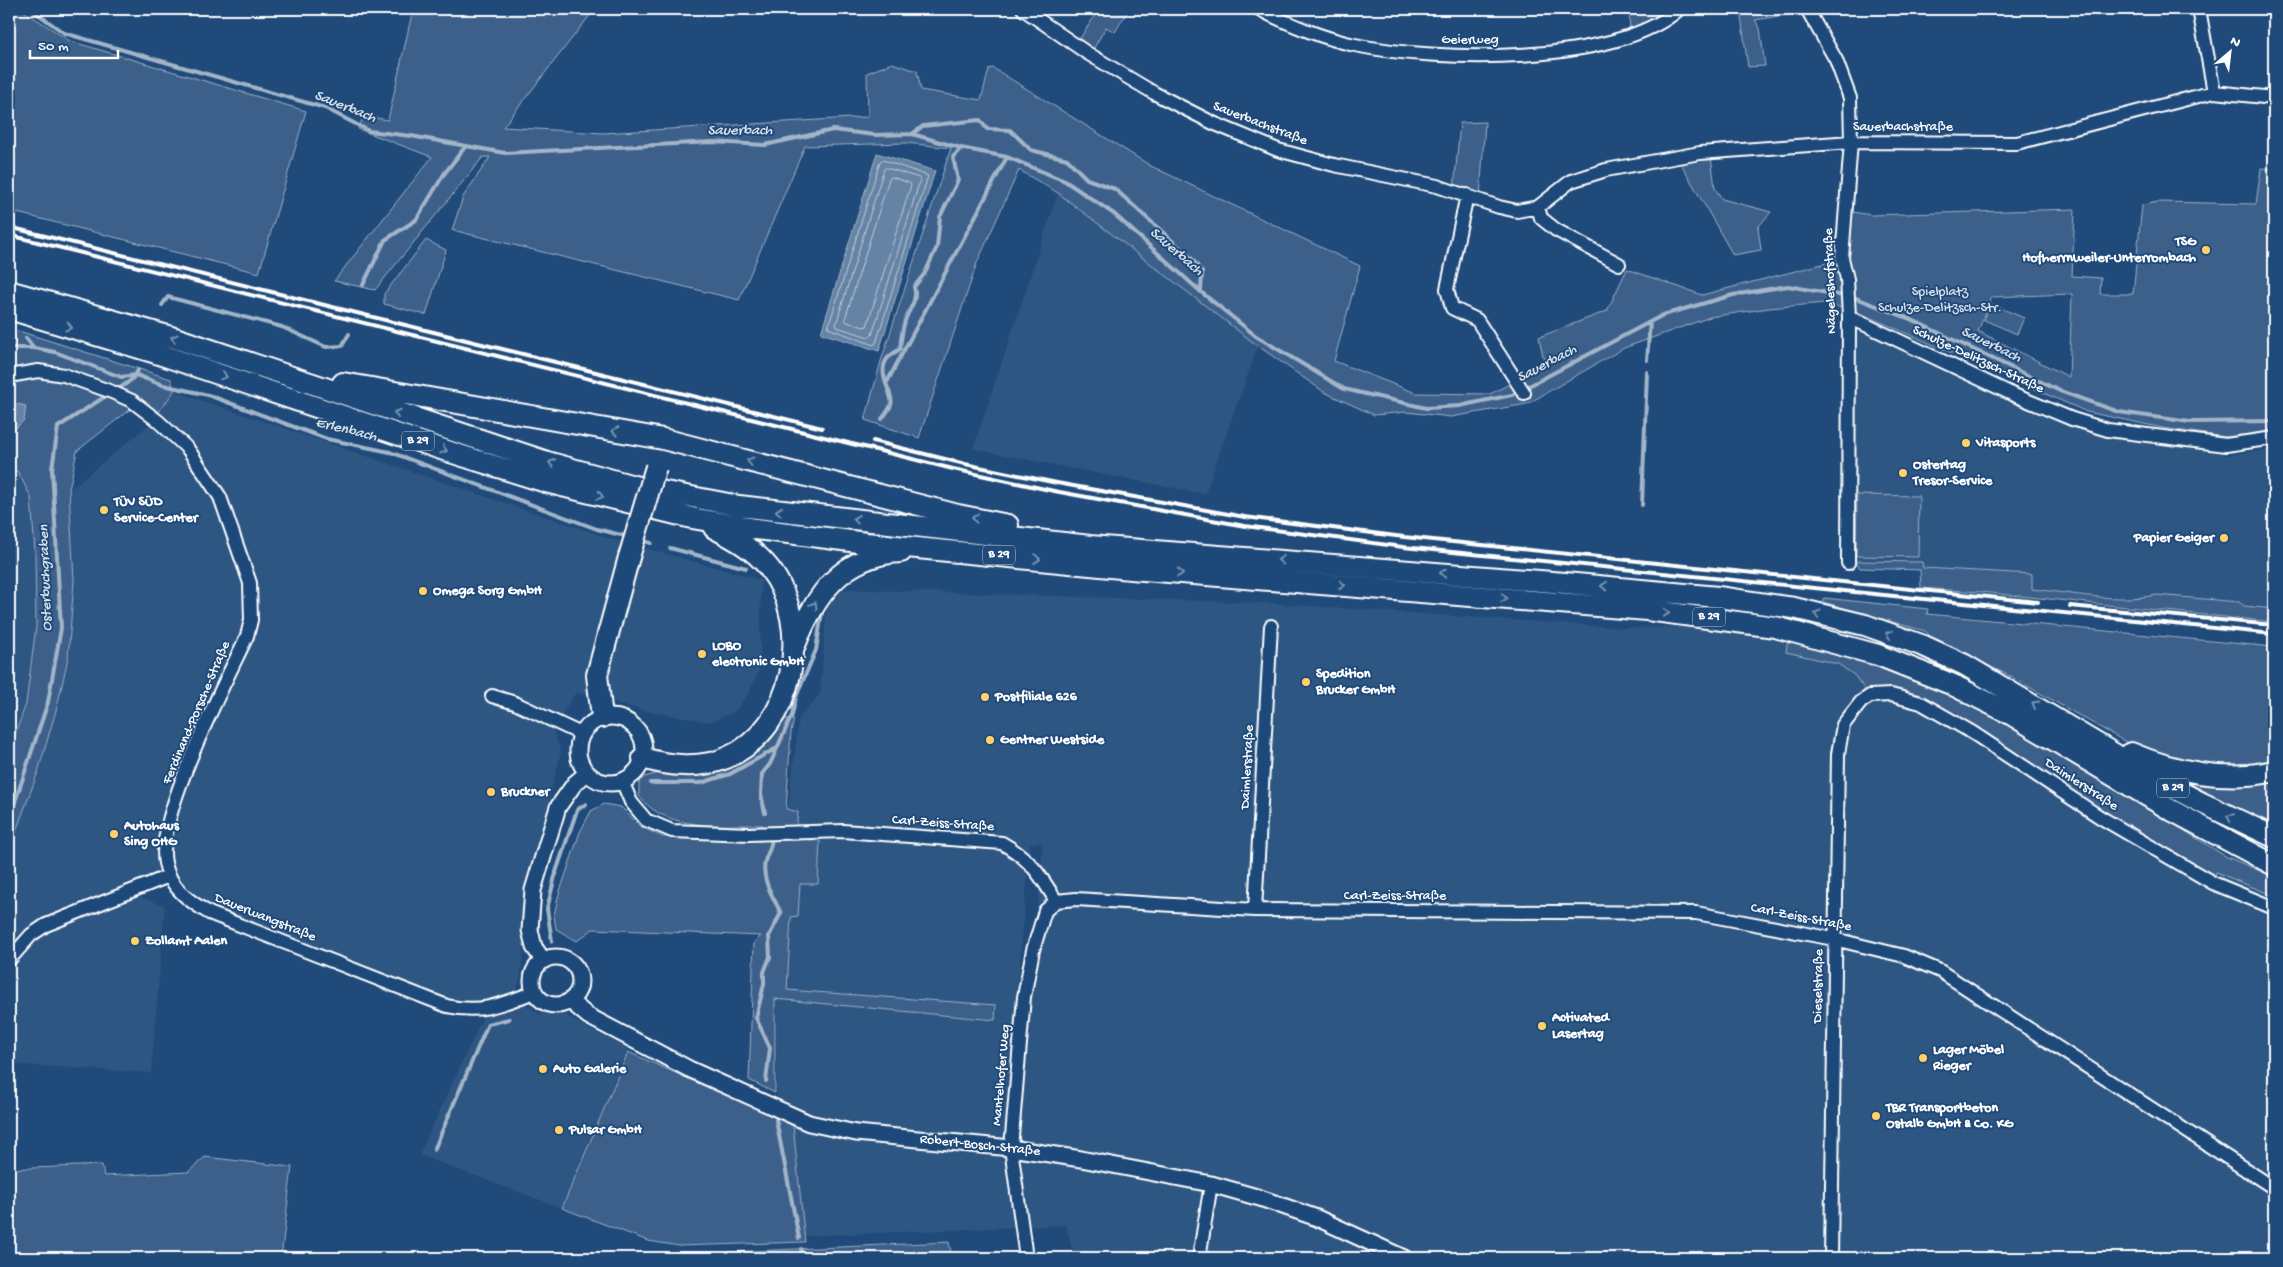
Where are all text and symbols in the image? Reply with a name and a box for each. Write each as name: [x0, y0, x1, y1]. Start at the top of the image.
scale bar: [30, 28, 118, 60]
north arrow: [2206, 28, 2256, 78]
street label: Geierweg: [1441, 32, 1499, 49]
text: N: [2227, 33, 2243, 52]
text: 50 m: [38, 38, 69, 56]
water label: Sauerbach: [312, 87, 379, 128]
street label: Sauerbachstraße: [1210, 98, 1310, 150]
street label: Sauerbachstraße: [1853, 119, 1954, 136]
water label: Sauerbach: [708, 122, 773, 140]
water label: Sauerbach: [1146, 224, 1207, 281]
street label: Nägeleshofstraße: [1821, 227, 1841, 334]
place label: TSG Hofherrnweiler-Unterrombach: [2022, 234, 2197, 267]
marker: TSG Hofherrnweiler-Unterrombach: [2200, 244, 2212, 256]
park label: Spielplatz Schulze-Delitzsch-Str.: [1878, 284, 2002, 317]
one-way arrow: [64, 321, 73, 331]
street label: Schulze-Delitzsch-Straße: [1910, 322, 2047, 398]
water label: Sauerbach: [1958, 323, 2025, 368]
one-way arrow: [170, 333, 179, 343]
water label: Sauerbach: [1514, 340, 1581, 387]
one-way arrow: [219, 370, 228, 380]
one-way arrow: [394, 408, 402, 418]
water label: Erlenbach: [314, 414, 379, 446]
one-way arrow: [611, 426, 620, 436]
road number: B 29: [402, 432, 434, 451]
place label: Vitasports: [1975, 435, 2036, 452]
marker: Vitasports: [1960, 437, 1972, 449]
one-way arrow: [440, 444, 448, 454]
one-way arrow: [745, 456, 754, 467]
place label: Ostertag Tresor-Service: [1912, 457, 1993, 490]
one-way arrow: [548, 458, 557, 468]
marker: Ostertag Tresor-Service: [1897, 467, 1909, 479]
one-way arrow: [596, 491, 604, 501]
place label: TÜV SÜD Service-Center: [113, 494, 200, 527]
marker: TÜV SÜD Service-Center: [98, 504, 110, 516]
one-way arrow: [775, 506, 783, 517]
one-way arrow: [970, 513, 979, 524]
one-way arrow: [852, 515, 860, 525]
water label: Osterbuchgraben: [35, 523, 57, 632]
place label: Papier Geiger: [2133, 530, 2216, 547]
marker: Papier Geiger: [2218, 532, 2230, 544]
road number: B 29: [983, 546, 1015, 564]
one-way arrow: [1033, 553, 1041, 564]
one-way arrow: [1276, 554, 1284, 565]
one-way arrow: [1176, 567, 1184, 578]
one-way arrow: [1438, 567, 1446, 578]
one-way arrow: [1338, 579, 1346, 590]
one-way arrow: [1600, 581, 1608, 592]
place label: Omega Sorg GmbH: [433, 583, 543, 600]
marker: Omega Sorg GmbH: [417, 585, 429, 597]
one-way arrow: [1500, 593, 1508, 604]
one-way arrow: [807, 601, 817, 610]
one-way arrow: [1662, 607, 1670, 618]
road number: B 29: [1693, 608, 1725, 626]
one-way arrow: [1813, 609, 1822, 620]
one-way arrow: [1885, 630, 1894, 640]
street label: Ferdinand-Porsche-Straße: [159, 638, 235, 788]
place label: LOBO electronic GmbH: [711, 638, 805, 671]
marker: LOBO electronic GmbH: [696, 648, 708, 660]
place label: Spedition Brucker GmbH: [1315, 666, 1396, 699]
marker: Spedition Brucker GmbH: [1300, 676, 1312, 688]
place label: Postfiliale 626: [994, 689, 1078, 706]
marker: Postfiliale 626: [979, 691, 991, 703]
one-way arrow: [2031, 701, 2040, 711]
street label: Daimlerstraße: [1237, 724, 1259, 811]
place label: Gentner Westside: [1000, 732, 1105, 749]
marker: Gentner Westside: [984, 734, 996, 746]
street label: Daimlerstraße: [2040, 754, 2122, 816]
road number: B 29: [2157, 778, 2189, 798]
place label: Bruckner: [500, 784, 552, 801]
marker: Bruckner: [485, 786, 497, 798]
street label: Carl-Zeiss-Straße: [891, 812, 995, 836]
one-way arrow: [2226, 813, 2235, 823]
place label: Autohaus Sing OHG: [123, 818, 180, 851]
marker: Autohaus Sing OHG: [108, 828, 120, 840]
street label: Carl-Zeiss-Straße: [1344, 888, 1447, 905]
street label: Dauerwangstraße: [211, 889, 319, 946]
street label: Carl-Zeiss-Straße: [1749, 900, 1854, 936]
place label: Zollamt Aalen: [145, 933, 228, 950]
marker: Zollamt Aalen: [129, 935, 141, 947]
street label: Dieselstraße: [1810, 948, 1828, 1024]
place label: Activated Lasertag: [1551, 1010, 1611, 1043]
marker: Activated Lasertag: [1536, 1020, 1548, 1032]
street label: Mantelhofer Weg: [989, 1024, 1015, 1126]
place label: Lager Möbel Rieger: [1932, 1042, 2004, 1075]
marker: Lager Möbel Rieger: [1917, 1052, 1929, 1064]
place label: Auto Galerie: [552, 1061, 627, 1078]
marker: Auto Galerie: [537, 1063, 549, 1075]
place label: TBR Transportbeton Ostalb GmbH & Co. KG: [1885, 1100, 2014, 1133]
marker: TBR Transportbeton Ostalb GmbH & Co. KG: [1870, 1110, 1882, 1122]
place label: Pulsar GmbH: [568, 1122, 643, 1139]
marker: Pulsar GmbH: [553, 1124, 565, 1136]
street label: Robert-Bosch-Straße: [919, 1131, 1042, 1161]

